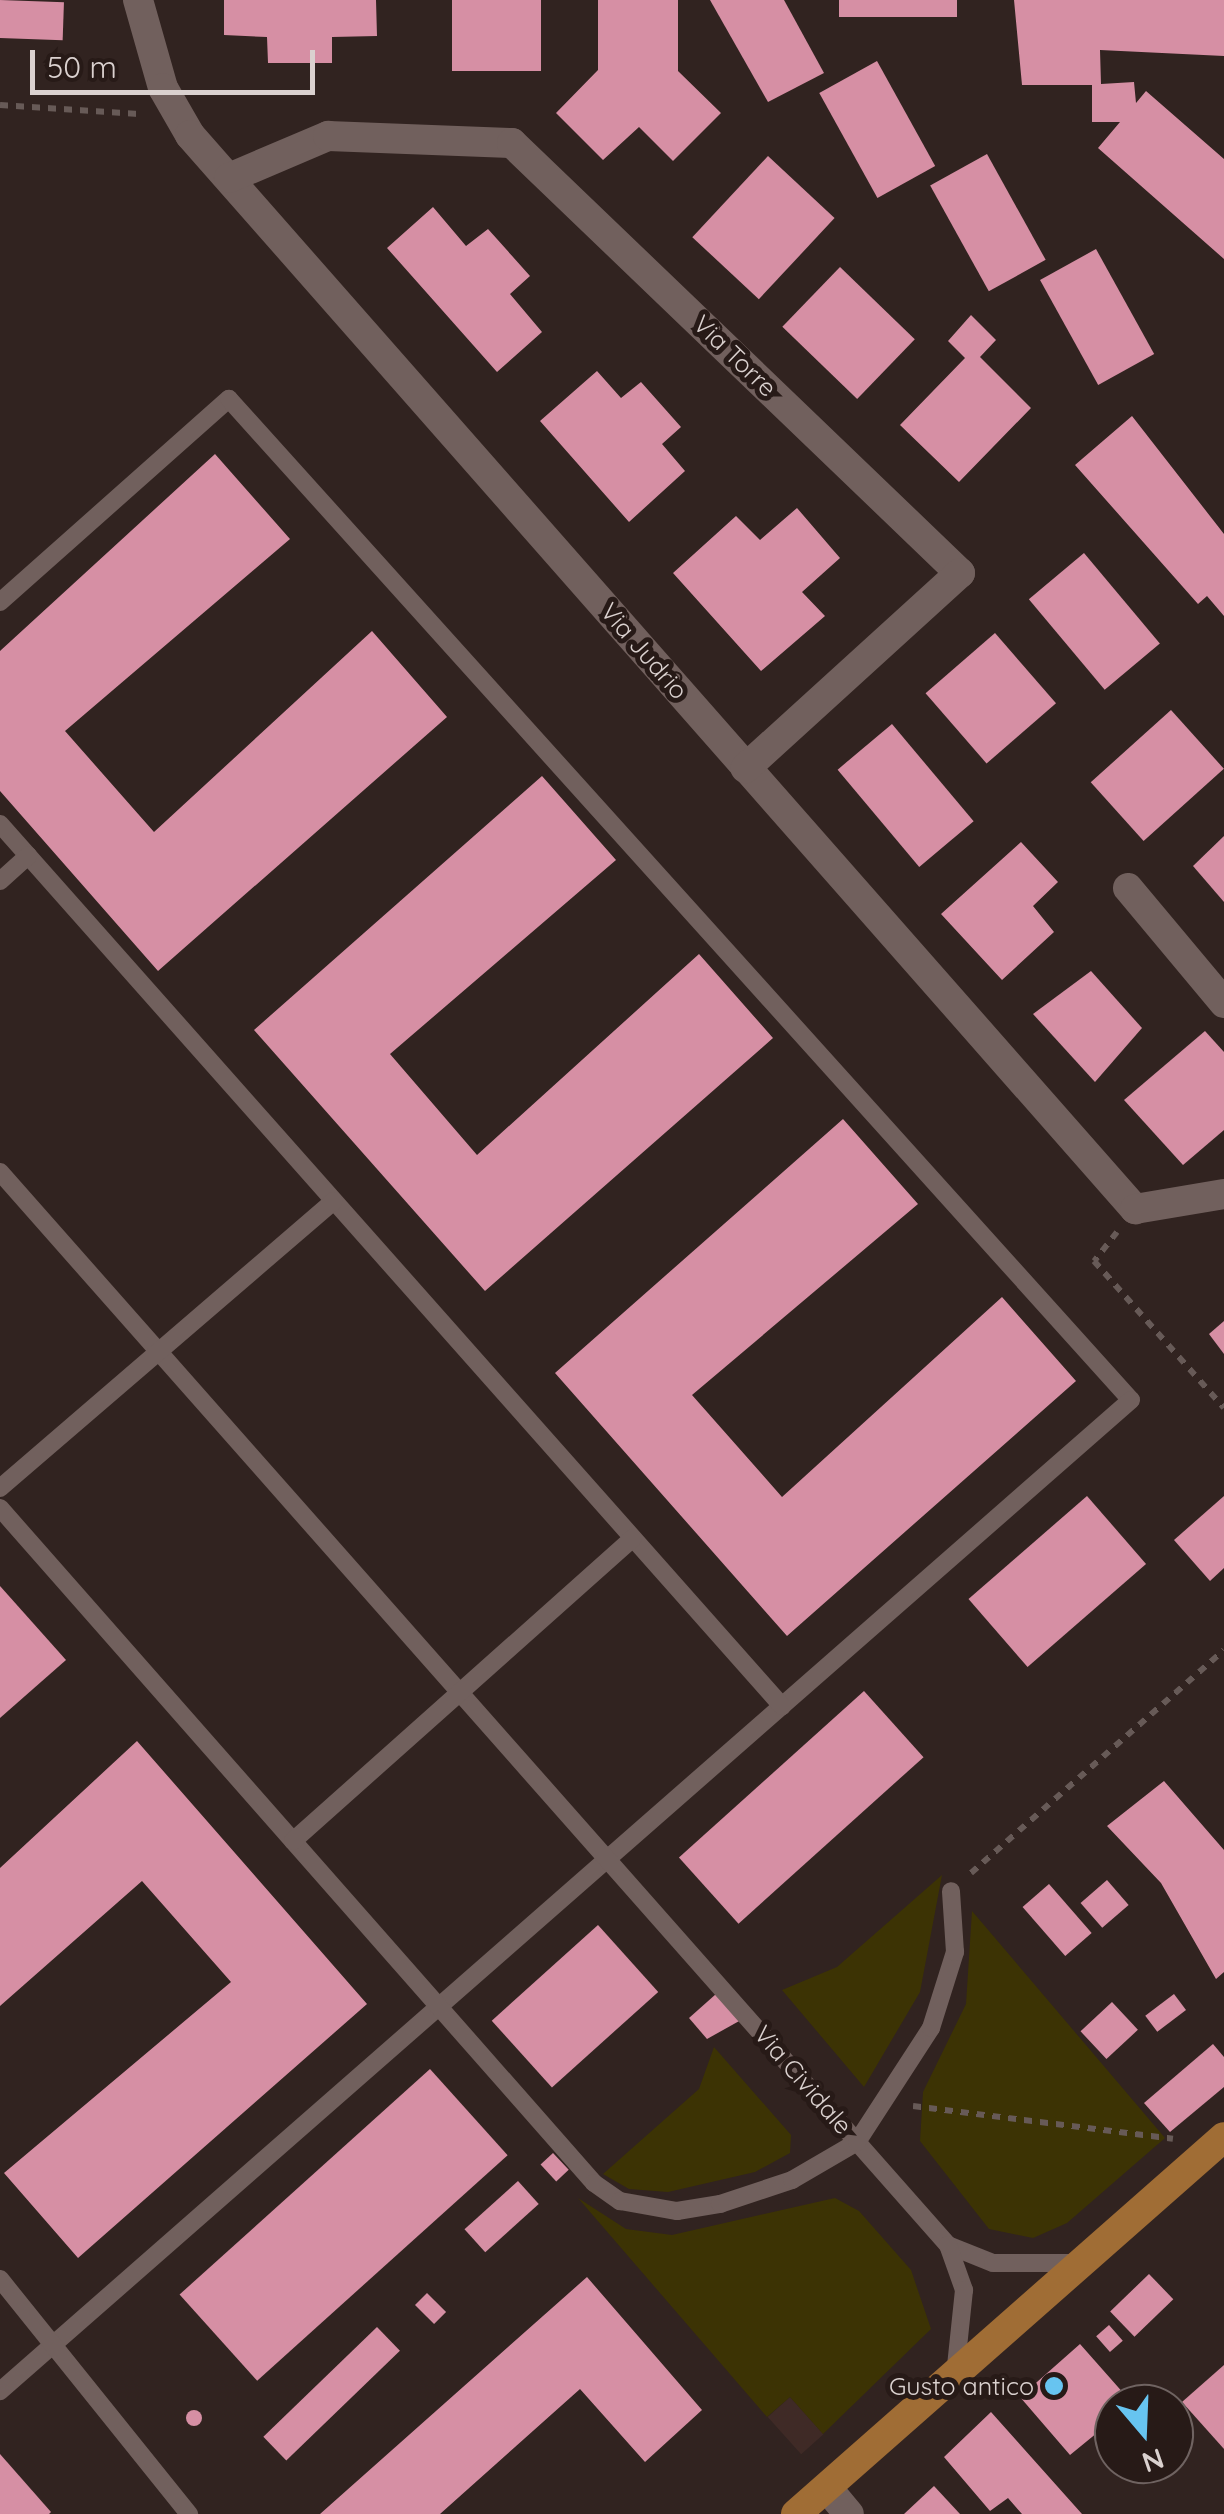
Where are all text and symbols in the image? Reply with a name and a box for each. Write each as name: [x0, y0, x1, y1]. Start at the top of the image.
scale bar: [35, 30, 320, 92]
text: 50 m: [47, 48, 117, 86]
street label: Via Torre: [687, 309, 783, 403]
street label: Via Judrio: [594, 597, 694, 705]
street label: Via Cividale: [748, 2020, 858, 2140]
place label: Gusto antico: [889, 2371, 1034, 2401]
marker: Gusto antico: [1043, 2375, 1065, 2397]
north arrow: [1094, 2384, 1194, 2484]
text: N: [1138, 2441, 1169, 2481]

